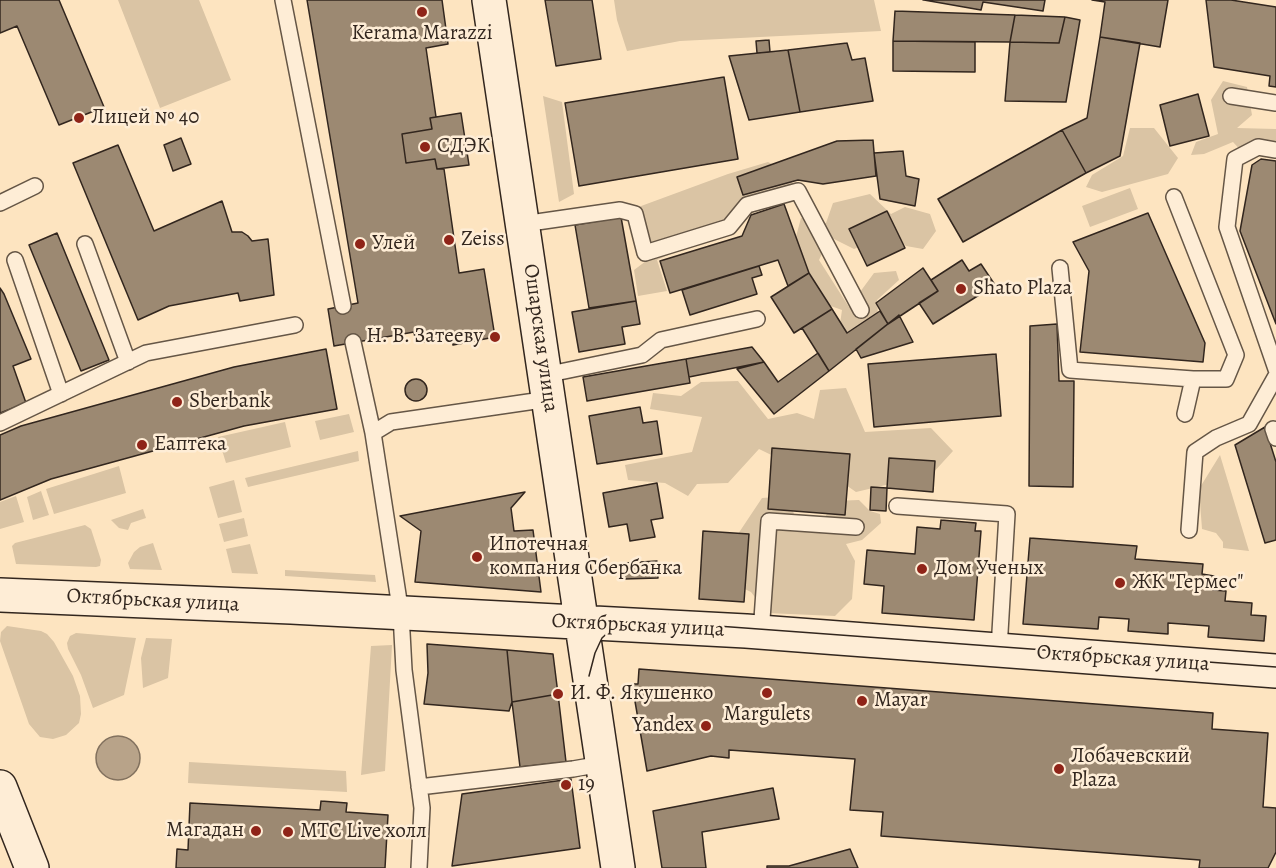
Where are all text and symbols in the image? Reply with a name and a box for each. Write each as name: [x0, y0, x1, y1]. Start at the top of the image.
marker: Kerama Marazzi: [415, 5, 429, 19]
place label: Kerama Marazzi: [351, 21, 493, 47]
place label: Лицей № 40: [91, 105, 199, 131]
marker: Лицей № 40: [72, 111, 86, 125]
place label: СДЭК: [437, 134, 490, 160]
marker: СДЭК: [418, 140, 432, 154]
place label: Zeiss: [461, 227, 505, 253]
place label: Улей: [372, 231, 415, 257]
marker: Zeiss: [442, 233, 456, 247]
marker: Улей: [353, 237, 367, 251]
street label: Ошарская улица: [517, 262, 563, 414]
place label: Shato Plaza: [973, 276, 1072, 302]
marker: Shato Plaza: [954, 282, 968, 296]
place label: Н. В. Затееву: [366, 324, 483, 350]
marker: Н. В. Затееву: [488, 330, 502, 344]
place label: Sberbank: [189, 389, 270, 415]
marker: Sberbank: [170, 395, 184, 409]
place label: Еаптека: [154, 432, 227, 458]
marker: Еаптека: [135, 438, 149, 452]
place label: Ипотечная компания Сбербанка: [489, 532, 682, 582]
marker: Ипотечная компания Сбербанка: [470, 550, 484, 564]
place label: Дом Ученых: [934, 556, 1044, 582]
marker: Дом Ученых: [915, 562, 929, 576]
place label: ЖК "Гермес": [1132, 570, 1243, 596]
marker: ЖК "Гермес": [1113, 576, 1127, 590]
street label: Октябрьская улица: [66, 584, 240, 618]
street label: Октябрьская улица: [551, 609, 725, 643]
street label: Октябрьская улица: [1036, 640, 1210, 678]
place label: И. Ф. Якушенко: [570, 681, 713, 707]
marker: Margulets: [760, 686, 774, 700]
marker: И. Ф. Якушенко: [551, 687, 565, 701]
place label: Mayar: [874, 688, 928, 714]
marker: Mayar: [855, 694, 869, 708]
place label: Margulets: [723, 702, 811, 728]
place label: Yandex: [632, 713, 694, 739]
marker: Yandex: [699, 719, 713, 733]
place label: Лобачевский Plaza: [1071, 744, 1190, 794]
marker: Лобачевский Plaza: [1052, 762, 1066, 776]
place label: 19: [578, 772, 595, 798]
marker: 19: [559, 778, 573, 792]
place label: Магадан: [166, 818, 244, 844]
place label: МТС Live холл: [300, 819, 427, 845]
marker: Магадан: [249, 824, 263, 838]
marker: МТС Live холл: [281, 825, 295, 839]

